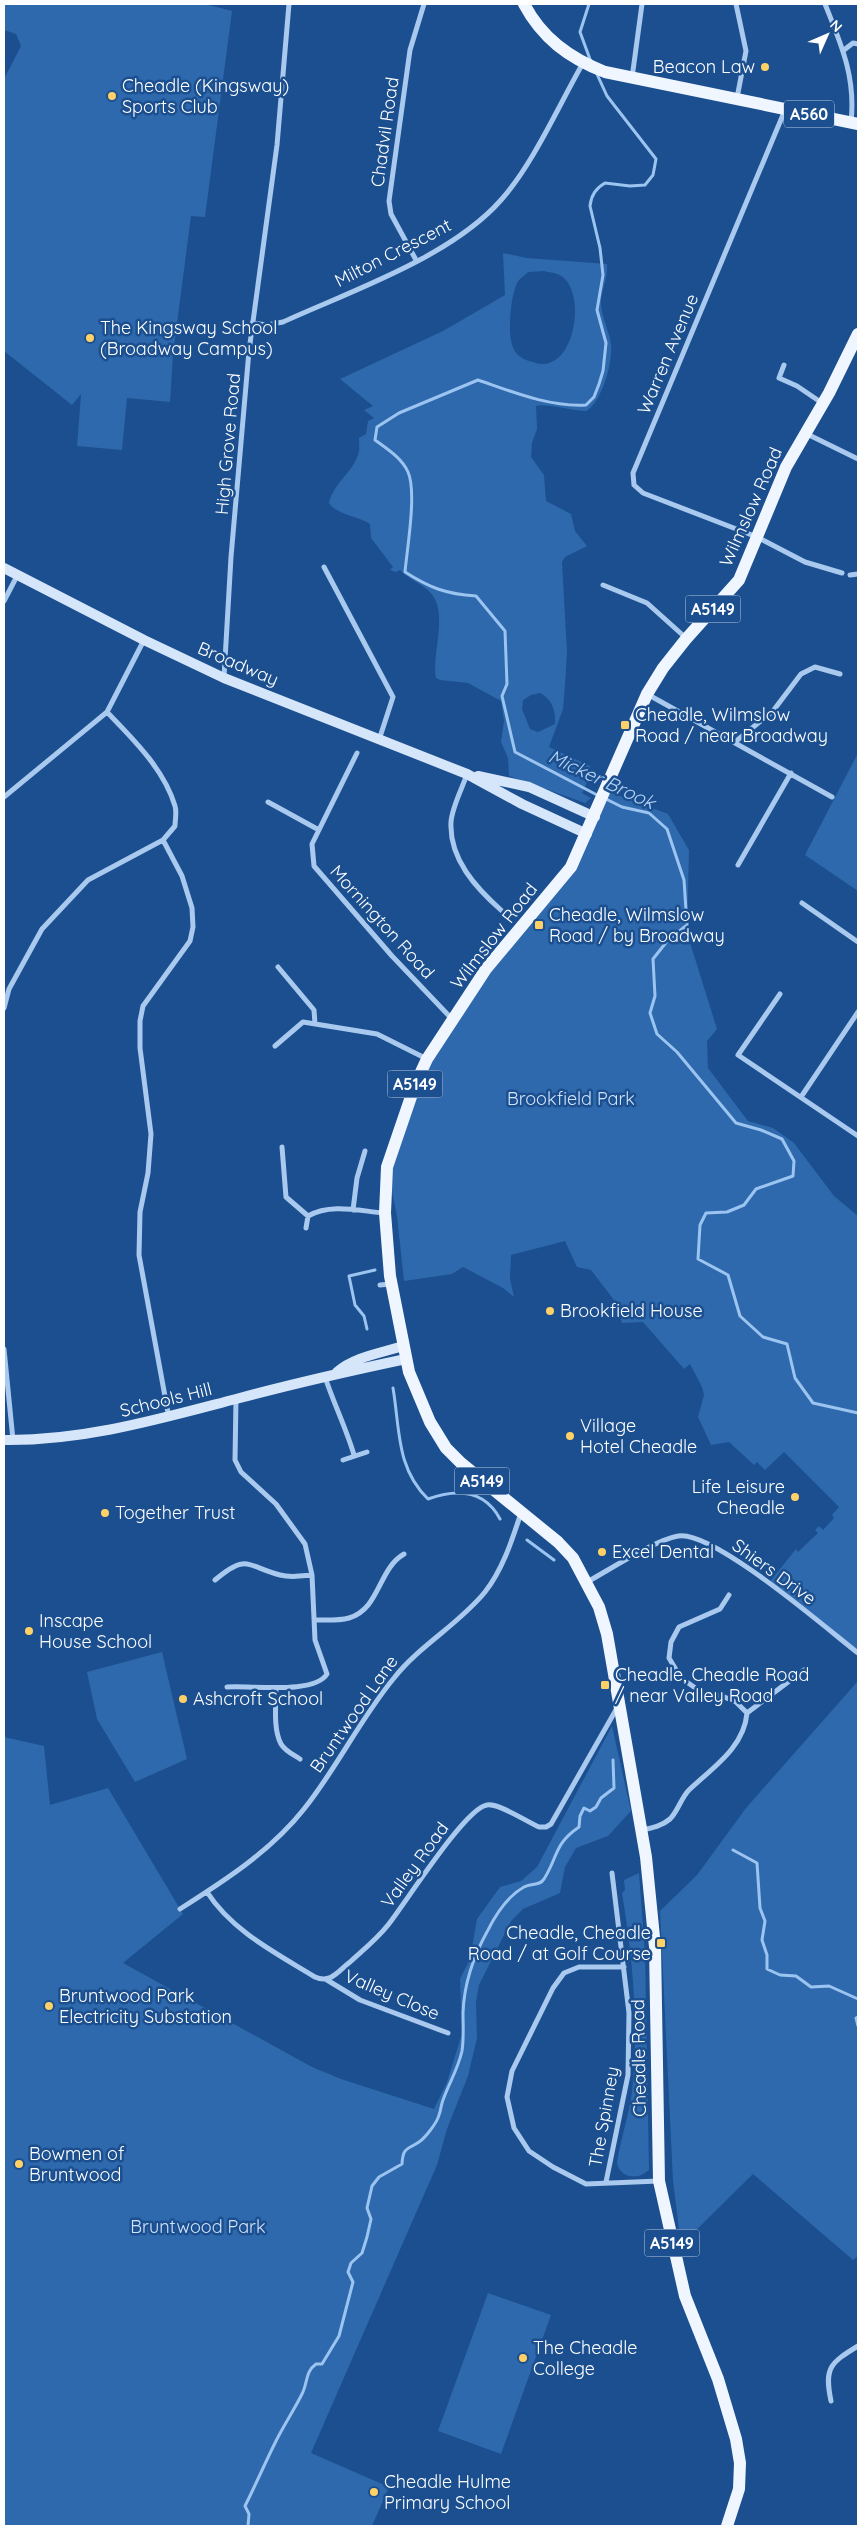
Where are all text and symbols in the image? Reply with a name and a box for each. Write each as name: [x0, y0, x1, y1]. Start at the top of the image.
north arrow: [802, 10, 852, 60]
text: N: [826, 16, 846, 36]
place label: Beacon Law: [653, 55, 755, 78]
marker: Beacon Law: [759, 61, 771, 73]
place label: Cheadle (Kingsway) Sports Club: [122, 74, 289, 118]
street label: Chadvil Road: [365, 75, 404, 188]
marker: Cheadle (Kingsway) Sports Club: [106, 90, 118, 102]
road number: A560: [784, 100, 834, 128]
street label: Milton Crescent: [331, 213, 455, 292]
street label: Warren Avenue: [632, 290, 703, 418]
place label: The Kingsway School (Broadway Campus): [100, 316, 277, 360]
marker: The Kingsway School (Broadway Campus): [84, 332, 96, 344]
street label: High Grove Road: [210, 372, 245, 516]
street label: Wilmslow Road: [714, 444, 787, 570]
road number: A5149: [686, 596, 740, 622]
street label: Broadway: [194, 636, 282, 691]
place label: Cheadle, Wilmslow Road / near Broadway: [635, 703, 828, 747]
marker: Cheadle, Wilmslow Road / near Broadway: [619, 719, 631, 731]
water label: Micker Brook: [545, 744, 661, 815]
street label: Mornington Road: [325, 860, 440, 983]
street label: Wilmslow Road: [445, 878, 542, 993]
place label: Cheadle, Wilmslow Road / by Broadway: [549, 903, 725, 947]
marker: Cheadle, Wilmslow Road / by Broadway: [533, 919, 545, 931]
road number: A5149: [388, 1070, 442, 1098]
park label: Brookfield Park: [507, 1087, 635, 1110]
place label: Brookfield House: [560, 1299, 703, 1322]
marker: Brookfield House: [544, 1305, 556, 1317]
street label: Schools Hill: [117, 1377, 214, 1422]
place label: Village Hotel Cheadle: [580, 1414, 697, 1458]
marker: Village Hotel Cheadle: [564, 1430, 576, 1442]
road number: A5149: [454, 1468, 510, 1494]
place label: Life Leisure Cheadle: [692, 1475, 785, 1519]
marker: Life Leisure Cheadle: [789, 1491, 801, 1503]
place label: Together Trust: [115, 1501, 235, 1524]
marker: Together Trust: [99, 1507, 111, 1519]
street label: Shiers Drive: [728, 1533, 821, 1610]
place label: Excel Dental: [612, 1540, 714, 1563]
marker: Excel Dental: [596, 1546, 608, 1558]
place label: Inscape House School: [39, 1609, 152, 1653]
marker: Inscape House School: [23, 1625, 35, 1637]
street label: Bruntwood Lane: [305, 1650, 403, 1777]
place label: Cheadle, Cheadle Road / near Valley Road: [615, 1663, 809, 1707]
marker: Cheadle, Cheadle Road / near Valley Road: [599, 1679, 611, 1691]
place label: Ashcroft School: [193, 1687, 323, 1710]
marker: Ashcroft School: [177, 1693, 189, 1705]
street label: Valley Road: [376, 1817, 453, 1912]
place label: Cheadle, Cheadle Road / at Golf Course: [468, 1921, 651, 1965]
marker: Cheadle, Cheadle Road / at Golf Course: [655, 1937, 667, 1949]
street label: Valley Close: [341, 1964, 443, 2025]
place label: Bruntwood Park Electricity Substation: [59, 1984, 232, 2028]
street label: Cheadle Road: [626, 1999, 651, 2117]
marker: Bruntwood Park Electricity Substation: [43, 2000, 55, 2012]
street label: The Spinney: [583, 2065, 624, 2169]
place label: Bowmen of Bruntwood: [29, 2142, 125, 2186]
marker: Bowmen of Bruntwood: [13, 2158, 25, 2170]
park label: Bruntwood Park: [130, 2215, 266, 2238]
road number: A5149: [644, 2230, 700, 2256]
place label: The Cheadle College: [533, 2336, 637, 2380]
marker: The Cheadle College: [517, 2352, 529, 2364]
place label: Cheadle Hulme Primary School: [384, 2470, 511, 2514]
marker: Cheadle Hulme Primary School: [368, 2486, 380, 2498]

